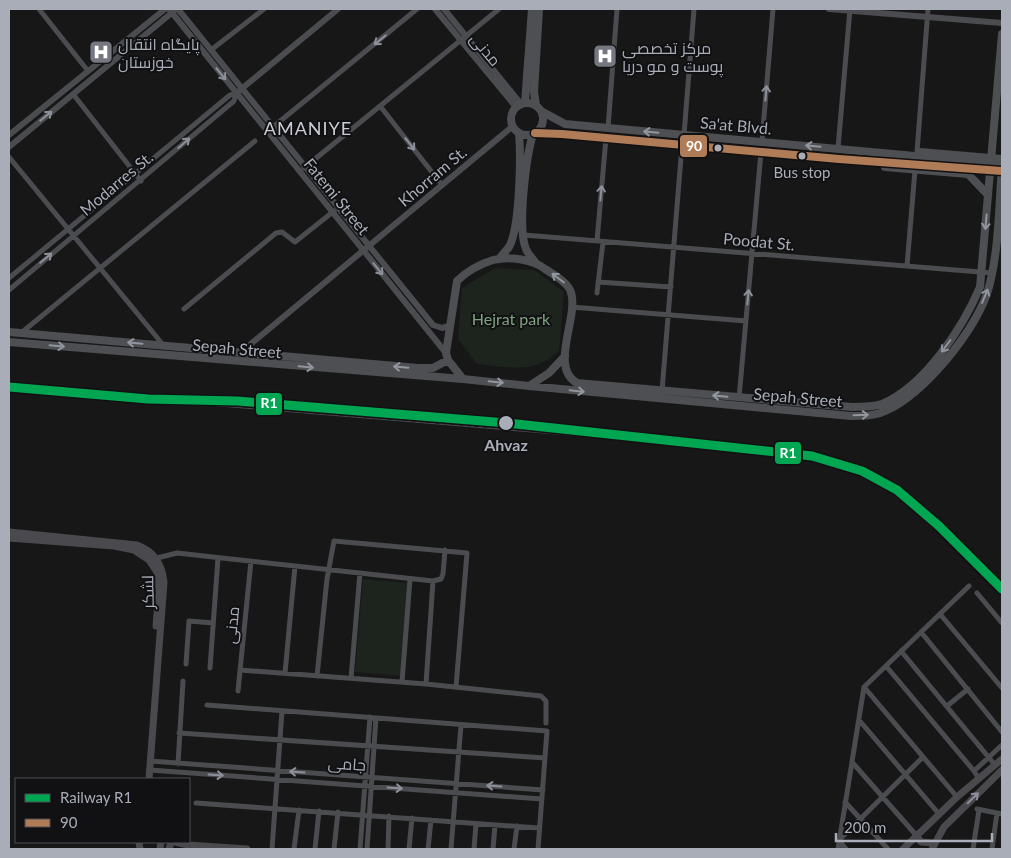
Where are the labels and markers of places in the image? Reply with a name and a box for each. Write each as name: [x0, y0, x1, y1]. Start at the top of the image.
place label: پایگاه انتقال خوزستان: [118, 34, 200, 73]
place label: مرکز تخصصی پوست و مو دریا: [622, 38, 724, 78]
hospital icon: پایگاه انتقال خوزستان: [88, 39, 114, 65]
hospital icon: مرکز تخصصی پوست و مو دریا: [592, 43, 618, 69]
unlabelled marker: [713, 143, 723, 153]
marker: Bus stop: [797, 151, 807, 161]
place label: Bus stop: [774, 163, 831, 181]
marker: Ahvaz: [497, 414, 515, 432]
place label: Ahvaz: [483, 435, 528, 454]

